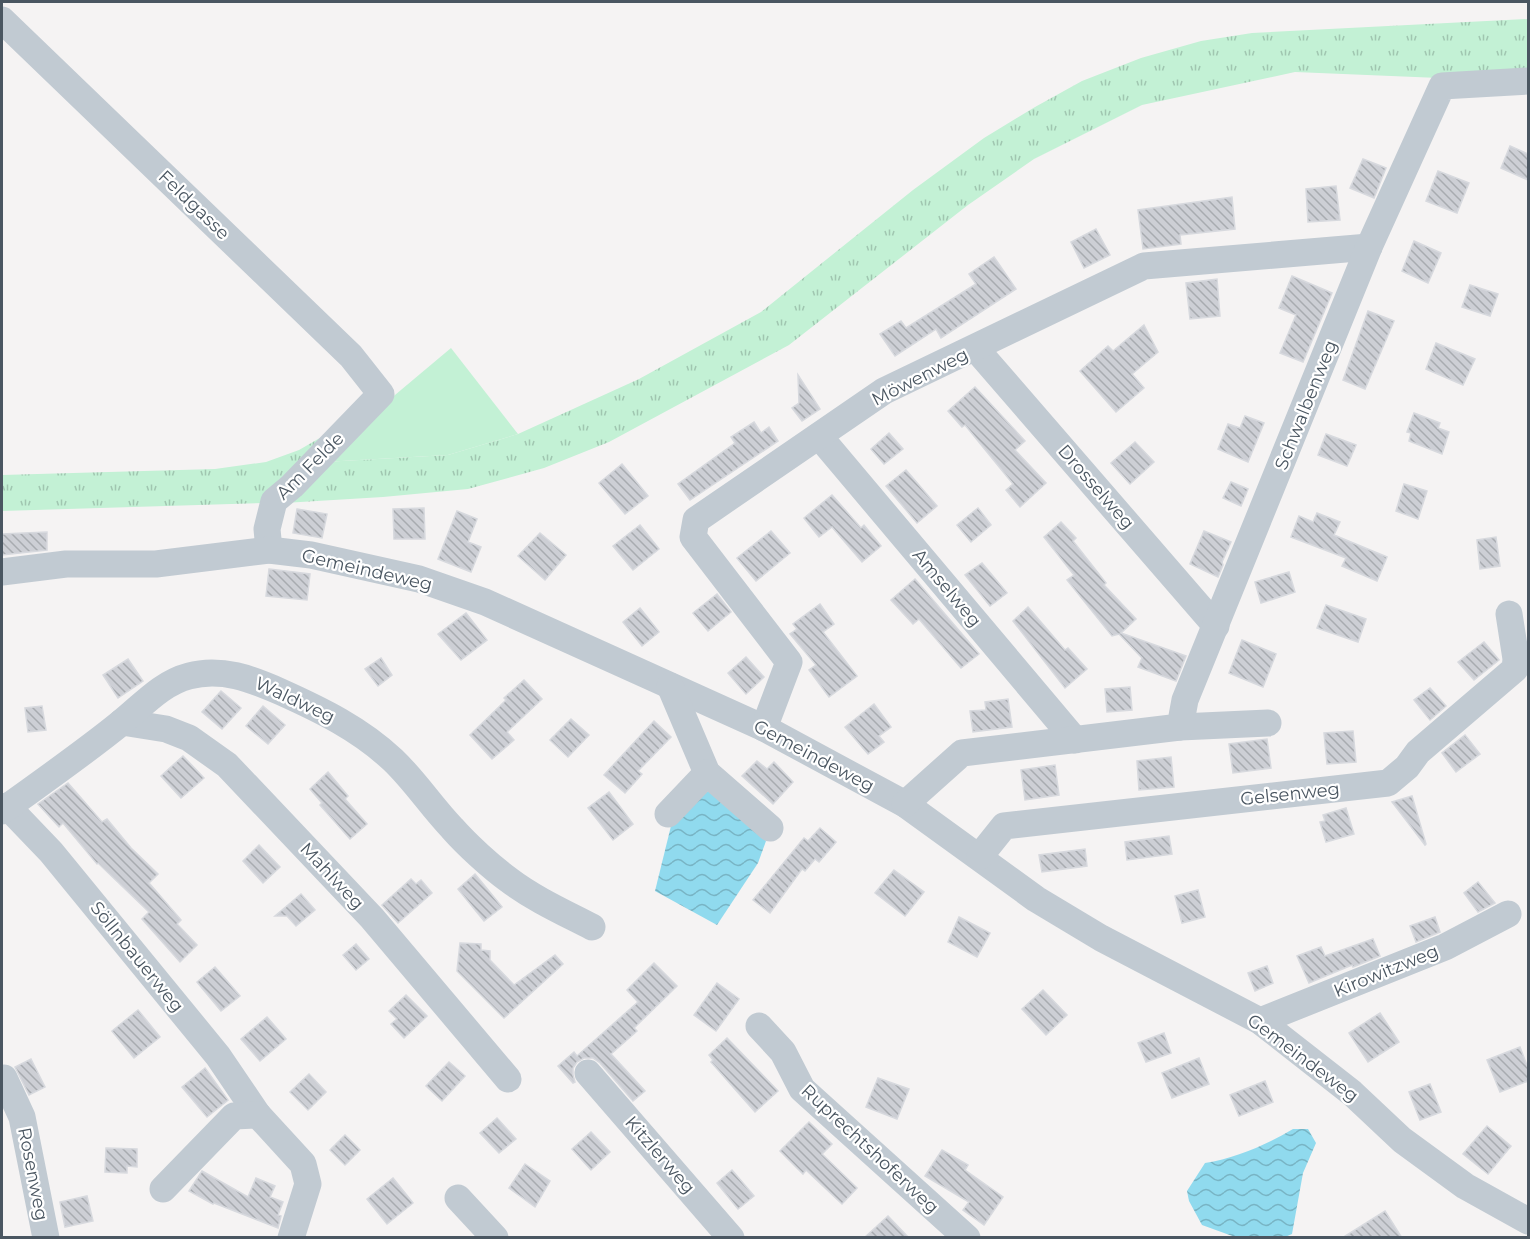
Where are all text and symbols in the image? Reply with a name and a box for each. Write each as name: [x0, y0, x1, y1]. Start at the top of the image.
street label: Feldgasse: [154, 166, 234, 244]
street label: Schwalbenweg: [1270, 337, 1342, 473]
street label: Möwenweg: [868, 343, 972, 411]
street label: Am Felde: [272, 428, 348, 504]
street label: Drosselweg: [1053, 440, 1139, 534]
street label: Gemeindeweg: [300, 544, 434, 596]
street label: Amselweg: [908, 544, 986, 632]
street label: Waldweg: [252, 672, 338, 728]
street label: Gemeindeweg: [750, 715, 878, 797]
street label: Gelsenweg: [1239, 778, 1341, 810]
street label: Mahlweg: [295, 838, 369, 914]
street label: Söllnbauerweg: [86, 897, 188, 1017]
street label: Kirowitzweg: [1330, 940, 1442, 1002]
street label: Gemeindeweg: [1243, 1009, 1363, 1107]
street label: Ruprechtshoferweg: [797, 1080, 943, 1218]
street label: Kitzlerweg: [620, 1112, 700, 1198]
street label: Rosenweg: [13, 1125, 53, 1223]

